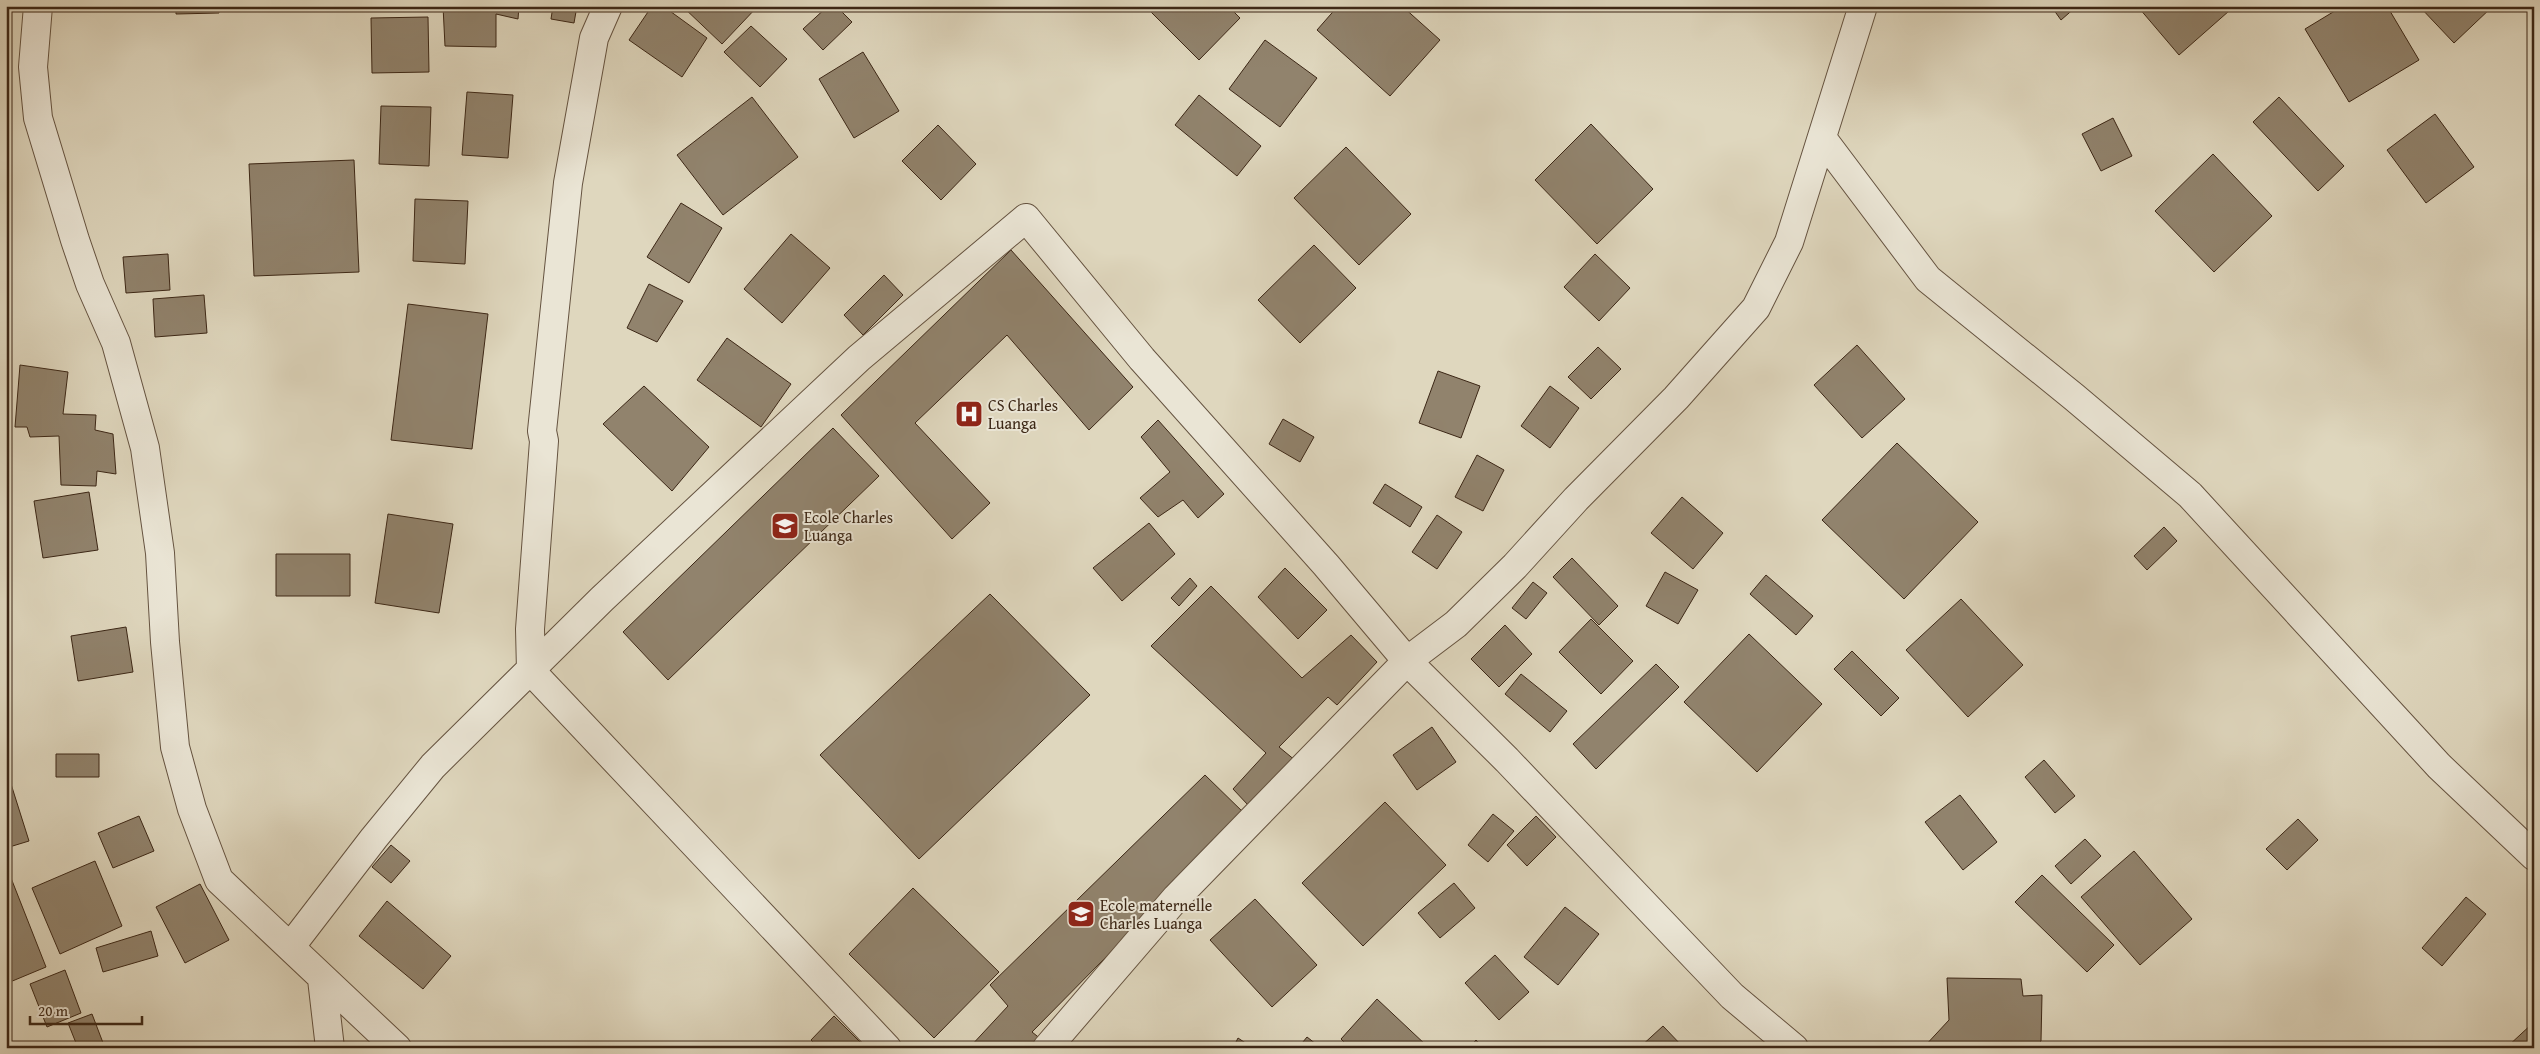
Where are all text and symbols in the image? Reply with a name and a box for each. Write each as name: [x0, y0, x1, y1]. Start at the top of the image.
place label: CS Charles Luanga: [988, 393, 1058, 435]
hospital icon: CS Charles Luanga: [954, 399, 984, 429]
place label: Ecole Charles Luanga: [804, 505, 893, 547]
school or university icon: Ecole Charles Luanga: [770, 511, 800, 541]
place label: Ecole maternelle Charles Luanga: [1100, 893, 1212, 935]
school or university icon: Ecole maternelle Charles Luanga: [1066, 899, 1096, 929]
scale bar: [30, 994, 142, 1026]
text: 20 m: [38, 1000, 69, 1021]

